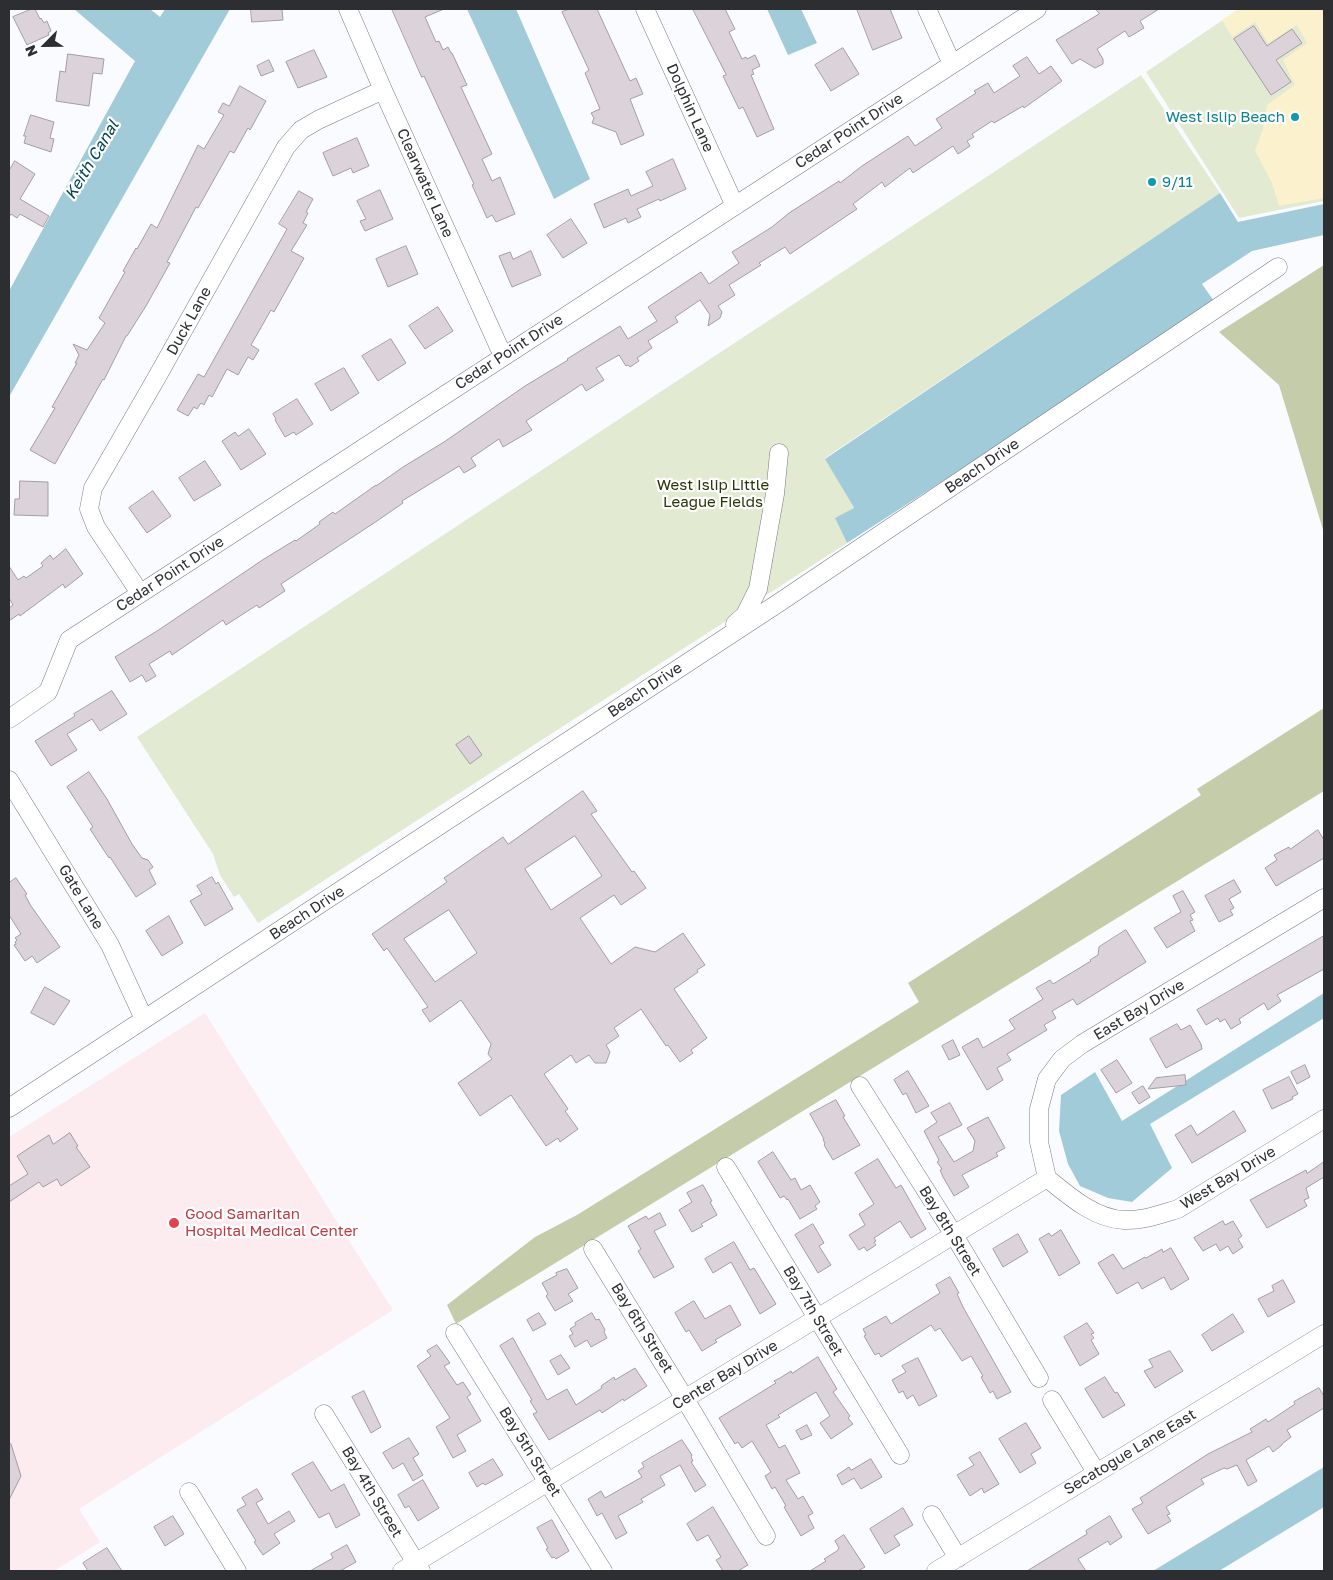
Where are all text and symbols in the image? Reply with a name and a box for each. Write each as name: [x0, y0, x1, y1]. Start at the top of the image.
north arrow: [20, 20, 70, 70]
text: N: [21, 43, 41, 59]
street label: Dolphin Lane: [662, 61, 718, 155]
street label: Cedar Point Drive: [792, 89, 906, 173]
place label: West Islip Beach: [1166, 108, 1285, 126]
marker: West Islip Beach: [1289, 111, 1301, 123]
water label: Keith Canal: [61, 117, 123, 203]
street label: Clearwater Lane: [393, 126, 457, 240]
place label: 9/11: [1162, 173, 1193, 191]
marker: 9/11: [1146, 176, 1158, 188]
street label: Duck Lane: [163, 284, 215, 358]
street label: Cedar Point Drive: [452, 310, 566, 394]
street label: Beach Drive: [942, 435, 1022, 497]
park label: West Islip Little League Fields: [657, 476, 769, 511]
street label: Cedar Point Drive: [113, 532, 227, 616]
street label: Beach Drive: [605, 659, 685, 721]
street label: Gate Lane: [55, 861, 107, 933]
street label: Beach Drive: [266, 882, 348, 944]
street label: East Bay Drive: [1090, 976, 1188, 1044]
street label: West Bay Drive: [1177, 1143, 1279, 1213]
street label: Bay 8th Street: [915, 1183, 985, 1279]
place label: Good Samaritan Hospital Medical Center: [185, 1205, 358, 1240]
marker: Good Samaritan Hospital Medical Center: [167, 1216, 181, 1230]
street label: Bay 7th Street: [779, 1263, 847, 1359]
street label: Bay 6th Street: [607, 1280, 677, 1376]
street label: Center Bay Drive: [669, 1336, 781, 1414]
street label: Bay 5th Street: [495, 1404, 565, 1500]
street label: Secatogue Lane East: [1061, 1405, 1199, 1499]
street label: Bay 4th Street: [338, 1443, 406, 1541]

